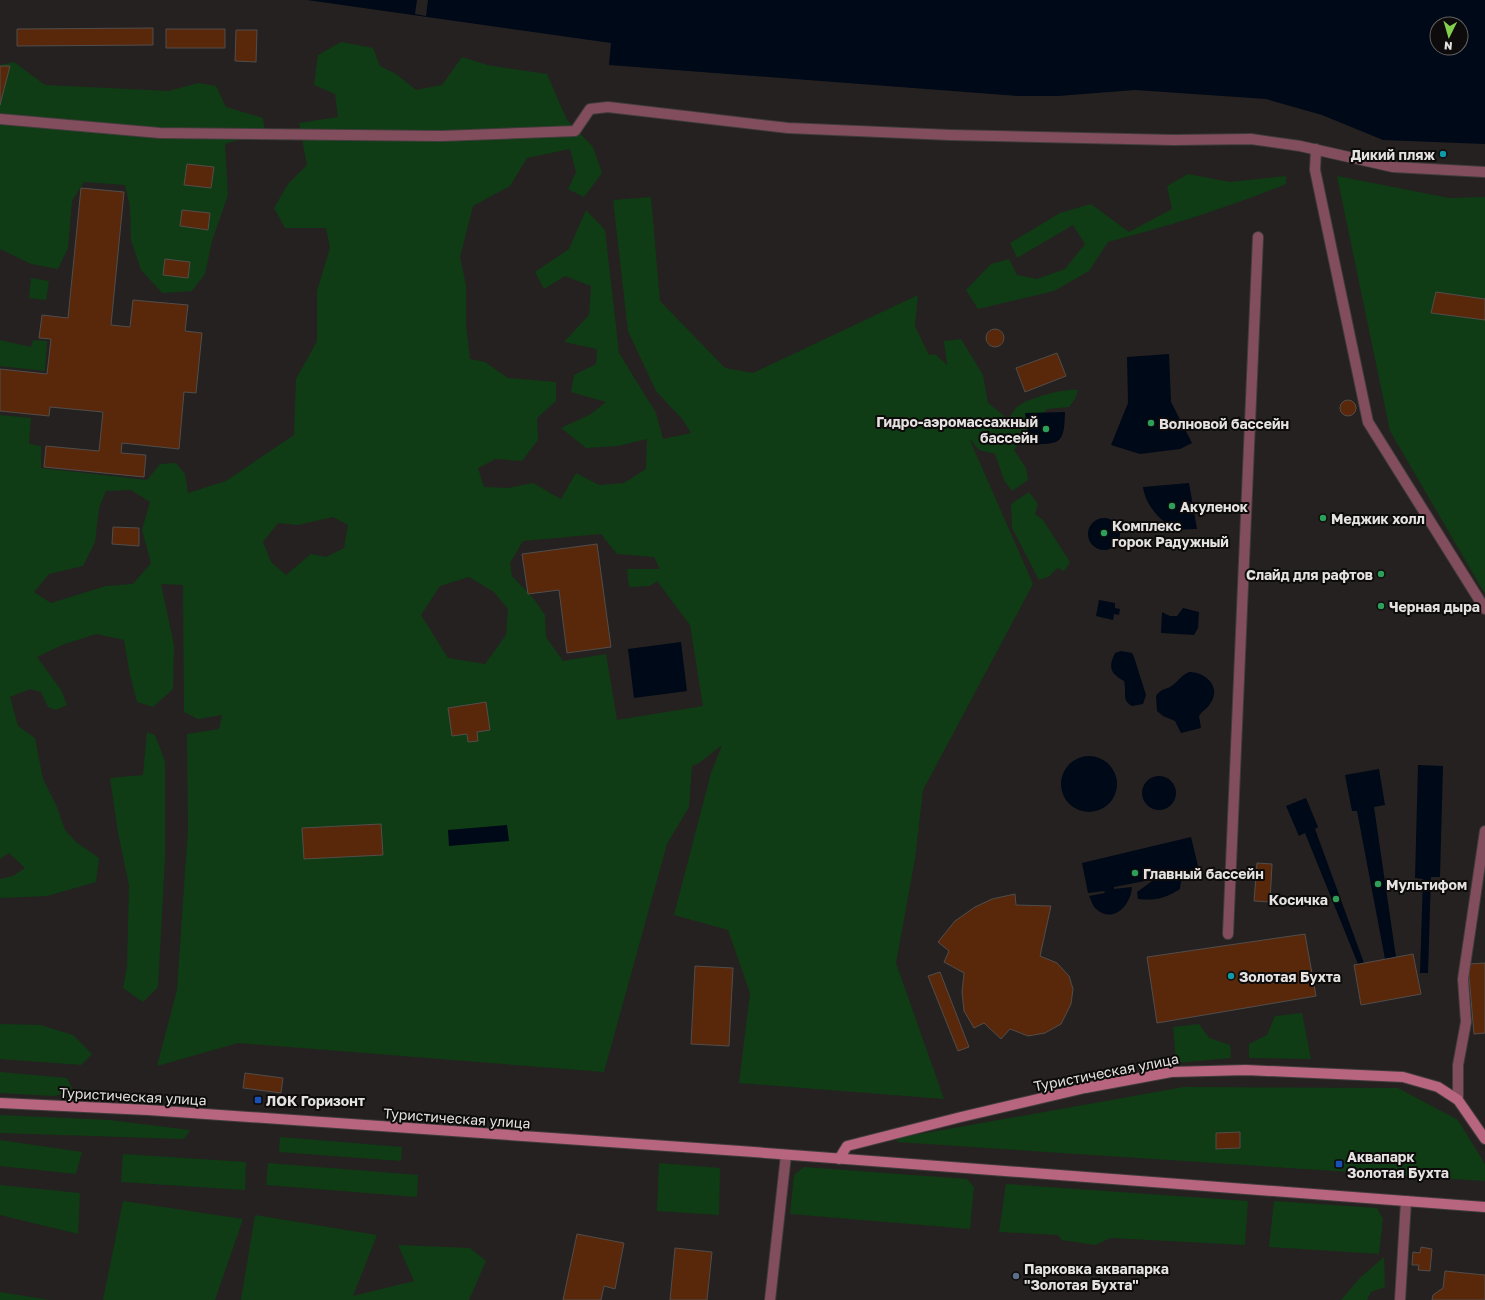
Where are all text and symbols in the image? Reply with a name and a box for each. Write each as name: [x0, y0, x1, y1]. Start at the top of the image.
north arrow: [1429, 16, 1469, 56]
text: N: [1443, 40, 1453, 53]
place label: Дикий пляж: [1351, 146, 1436, 163]
marker: Дикий пляж: [1438, 149, 1448, 159]
place label: Гидро-аэромассажный бассейн: [876, 413, 1038, 446]
place label: Волновой бассейн: [1159, 415, 1289, 432]
marker: Волновой бассейн: [1146, 418, 1156, 428]
marker: Гидро-аэромассажный бассейн: [1041, 424, 1051, 434]
place label: Акуленок: [1180, 498, 1248, 515]
marker: Акуленок: [1167, 501, 1177, 511]
place label: Меджик холл: [1331, 510, 1425, 527]
marker: Меджик холл: [1318, 513, 1328, 523]
place label: Комплекс горок Радужный: [1112, 517, 1229, 550]
marker: Комплекс горок Радужный: [1099, 528, 1109, 538]
place label: Слайд для рафтов: [1246, 566, 1373, 583]
marker: Слайд для рафтов: [1376, 569, 1386, 579]
place label: Черная дыра: [1389, 598, 1480, 615]
marker: Черная дыра: [1376, 601, 1386, 611]
place label: Главный бассейн: [1143, 865, 1264, 882]
marker: Главный бассейн: [1130, 868, 1140, 878]
place label: Мультифом: [1386, 876, 1467, 893]
marker: Мультифом: [1373, 879, 1383, 889]
place label: Косичка: [1269, 891, 1328, 908]
marker: Косичка: [1331, 894, 1341, 904]
place label: Золотая Бухта: [1239, 968, 1341, 985]
marker: Золотая Бухта: [1226, 971, 1236, 981]
street label: Туристическая улица: [1032, 1050, 1180, 1094]
street label: Туристическая улица: [59, 1084, 207, 1108]
place label: ЛОК Горизонт: [266, 1092, 365, 1109]
marker: ЛОК Горизонт: [253, 1095, 263, 1105]
street label: Туристическая улица: [383, 1104, 531, 1132]
place label: Аквапарк Золотая Бухта: [1347, 1148, 1449, 1181]
marker: Аквапарк Золотая Бухта: [1334, 1159, 1344, 1169]
place label: Парковка аквапарка "Золотая Бухта": [1024, 1260, 1169, 1293]
marker: Парковка аквапарка "Золотая Бухта": [1011, 1271, 1021, 1281]

